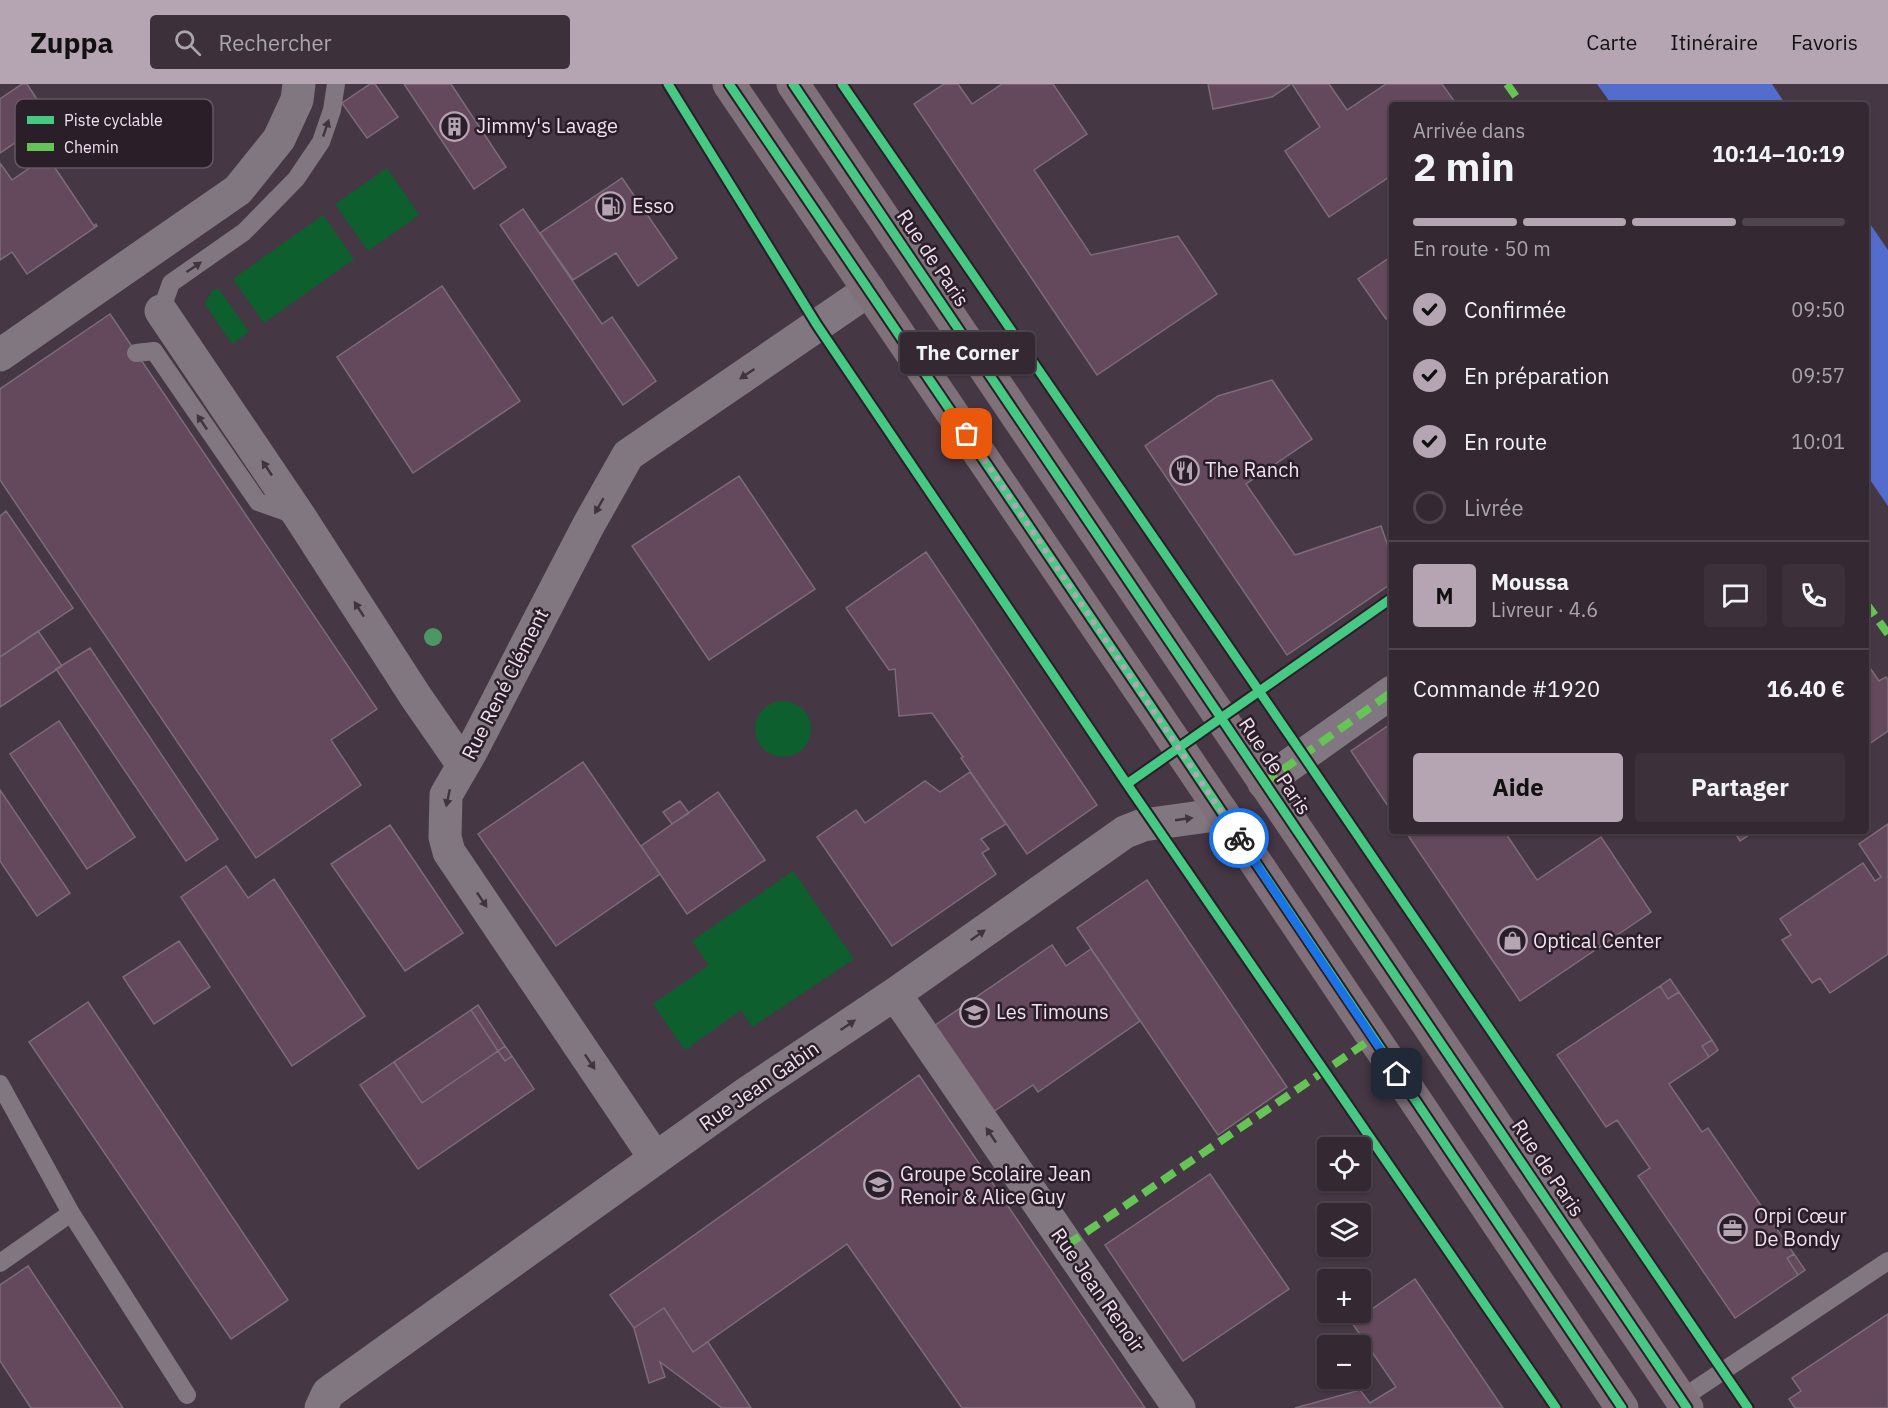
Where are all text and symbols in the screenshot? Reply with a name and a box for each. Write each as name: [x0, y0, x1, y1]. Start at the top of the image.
search box: [150, 15, 570, 69]
text: Zuppa: [30, 24, 114, 61]
icon: search: [171, 26, 204, 59]
text: Rechercher: [219, 28, 332, 57]
text: Carte: [1586, 28, 1637, 56]
text: Itinéraire: [1670, 28, 1758, 56]
text: Favoris: [1791, 28, 1858, 56]
legend: [15, 99, 213, 168]
text: Piste cyclable: [64, 110, 163, 130]
building icon: Jimmy's Lavage: [439, 110, 471, 142]
place label: Jimmy's Lavage: [476, 112, 618, 139]
text: Arrivée dans: [1413, 117, 1525, 144]
one-way arrow: [321, 119, 331, 137]
text: Chemin: [64, 137, 119, 157]
text: 10:14–10:19: [1712, 139, 1845, 168]
text: 2 min: [1413, 141, 1515, 192]
fuel station icon: Esso: [595, 190, 627, 222]
place label: Esso: [632, 192, 674, 219]
street label: Rue de Paris: [891, 204, 976, 312]
text: En route · 50 m: [1413, 235, 1551, 262]
one-way arrow: [185, 261, 201, 273]
icon: check: [1413, 293, 1446, 326]
text: Confirmée: [1464, 295, 1566, 324]
text: 09:50: [1791, 296, 1845, 323]
callout: The Corner: [900, 332, 1034, 374]
text: The Corner: [916, 339, 1019, 366]
icon: check: [1413, 359, 1446, 392]
text: En préparation: [1464, 361, 1610, 390]
text: 09:57: [1791, 362, 1845, 389]
one-way arrow: [739, 368, 755, 379]
pin: [941, 408, 992, 459]
one-way arrow: [196, 414, 208, 430]
icon: bag: [950, 417, 983, 450]
icon: check: [1413, 425, 1446, 458]
text: En route: [1464, 427, 1547, 456]
text: 10:01: [1791, 428, 1845, 455]
restaurant icon: The Ranch: [1168, 454, 1200, 486]
place label: The Ranch: [1205, 456, 1300, 483]
one-way arrow: [261, 461, 273, 477]
text: Livrée: [1464, 493, 1523, 522]
one-way arrow: [594, 498, 604, 515]
button: chat: [1704, 564, 1767, 627]
button: phone: [1782, 564, 1845, 627]
text: Moussa: [1491, 567, 1569, 596]
text: M: [1435, 581, 1454, 610]
text: Livreur · 4.6: [1491, 596, 1598, 623]
one-way arrow: [354, 601, 365, 618]
street label: Rue René Clément: [455, 604, 554, 764]
text: Commande #1920: [1413, 674, 1600, 703]
text: 16.40 €: [1766, 674, 1845, 703]
street label: Rue de Paris: [1233, 712, 1318, 820]
button: Aide: [1413, 753, 1623, 822]
button: Partager: [1635, 753, 1845, 822]
one-way arrow: [443, 789, 452, 808]
courier: [1209, 808, 1269, 868]
one-way arrow: [1174, 815, 1193, 824]
icon: bike: [1223, 822, 1256, 855]
one-way arrow: [476, 892, 488, 908]
shop icon: Optical Center: [1496, 925, 1528, 957]
place label: Optical Center: [1533, 927, 1662, 954]
one-way arrow: [969, 929, 985, 941]
school or university icon: Les Timouns: [959, 996, 991, 1028]
place label: Les Timouns: [996, 998, 1109, 1025]
one-way arrow: [839, 1019, 855, 1031]
street label: Rue Jean Gabin: [693, 1034, 824, 1137]
pin: [1371, 1048, 1422, 1099]
one-way arrow: [585, 1054, 596, 1071]
icon: home: [1380, 1057, 1413, 1090]
street label: Rue de Paris: [1506, 1114, 1591, 1222]
one-way arrow: [986, 1127, 997, 1143]
map controls: [1317, 1137, 1371, 1389]
button: locate: [1317, 1137, 1371, 1191]
place label: Groupe Scolaire Jean Renoir & Alice Guy: [900, 1160, 1091, 1210]
school or university icon: Groupe Scolaire Jean Renoir & Alice Guy: [863, 1169, 895, 1201]
place label: Orpi Cœur De Bondy: [1754, 1202, 1847, 1252]
button: layers: [1317, 1203, 1371, 1257]
office icon: Orpi Cœur De Bondy: [1717, 1212, 1749, 1244]
street label: Rue Jean Renoir: [1045, 1222, 1151, 1357]
button: +: [1317, 1269, 1371, 1323]
button: −: [1317, 1335, 1371, 1389]

